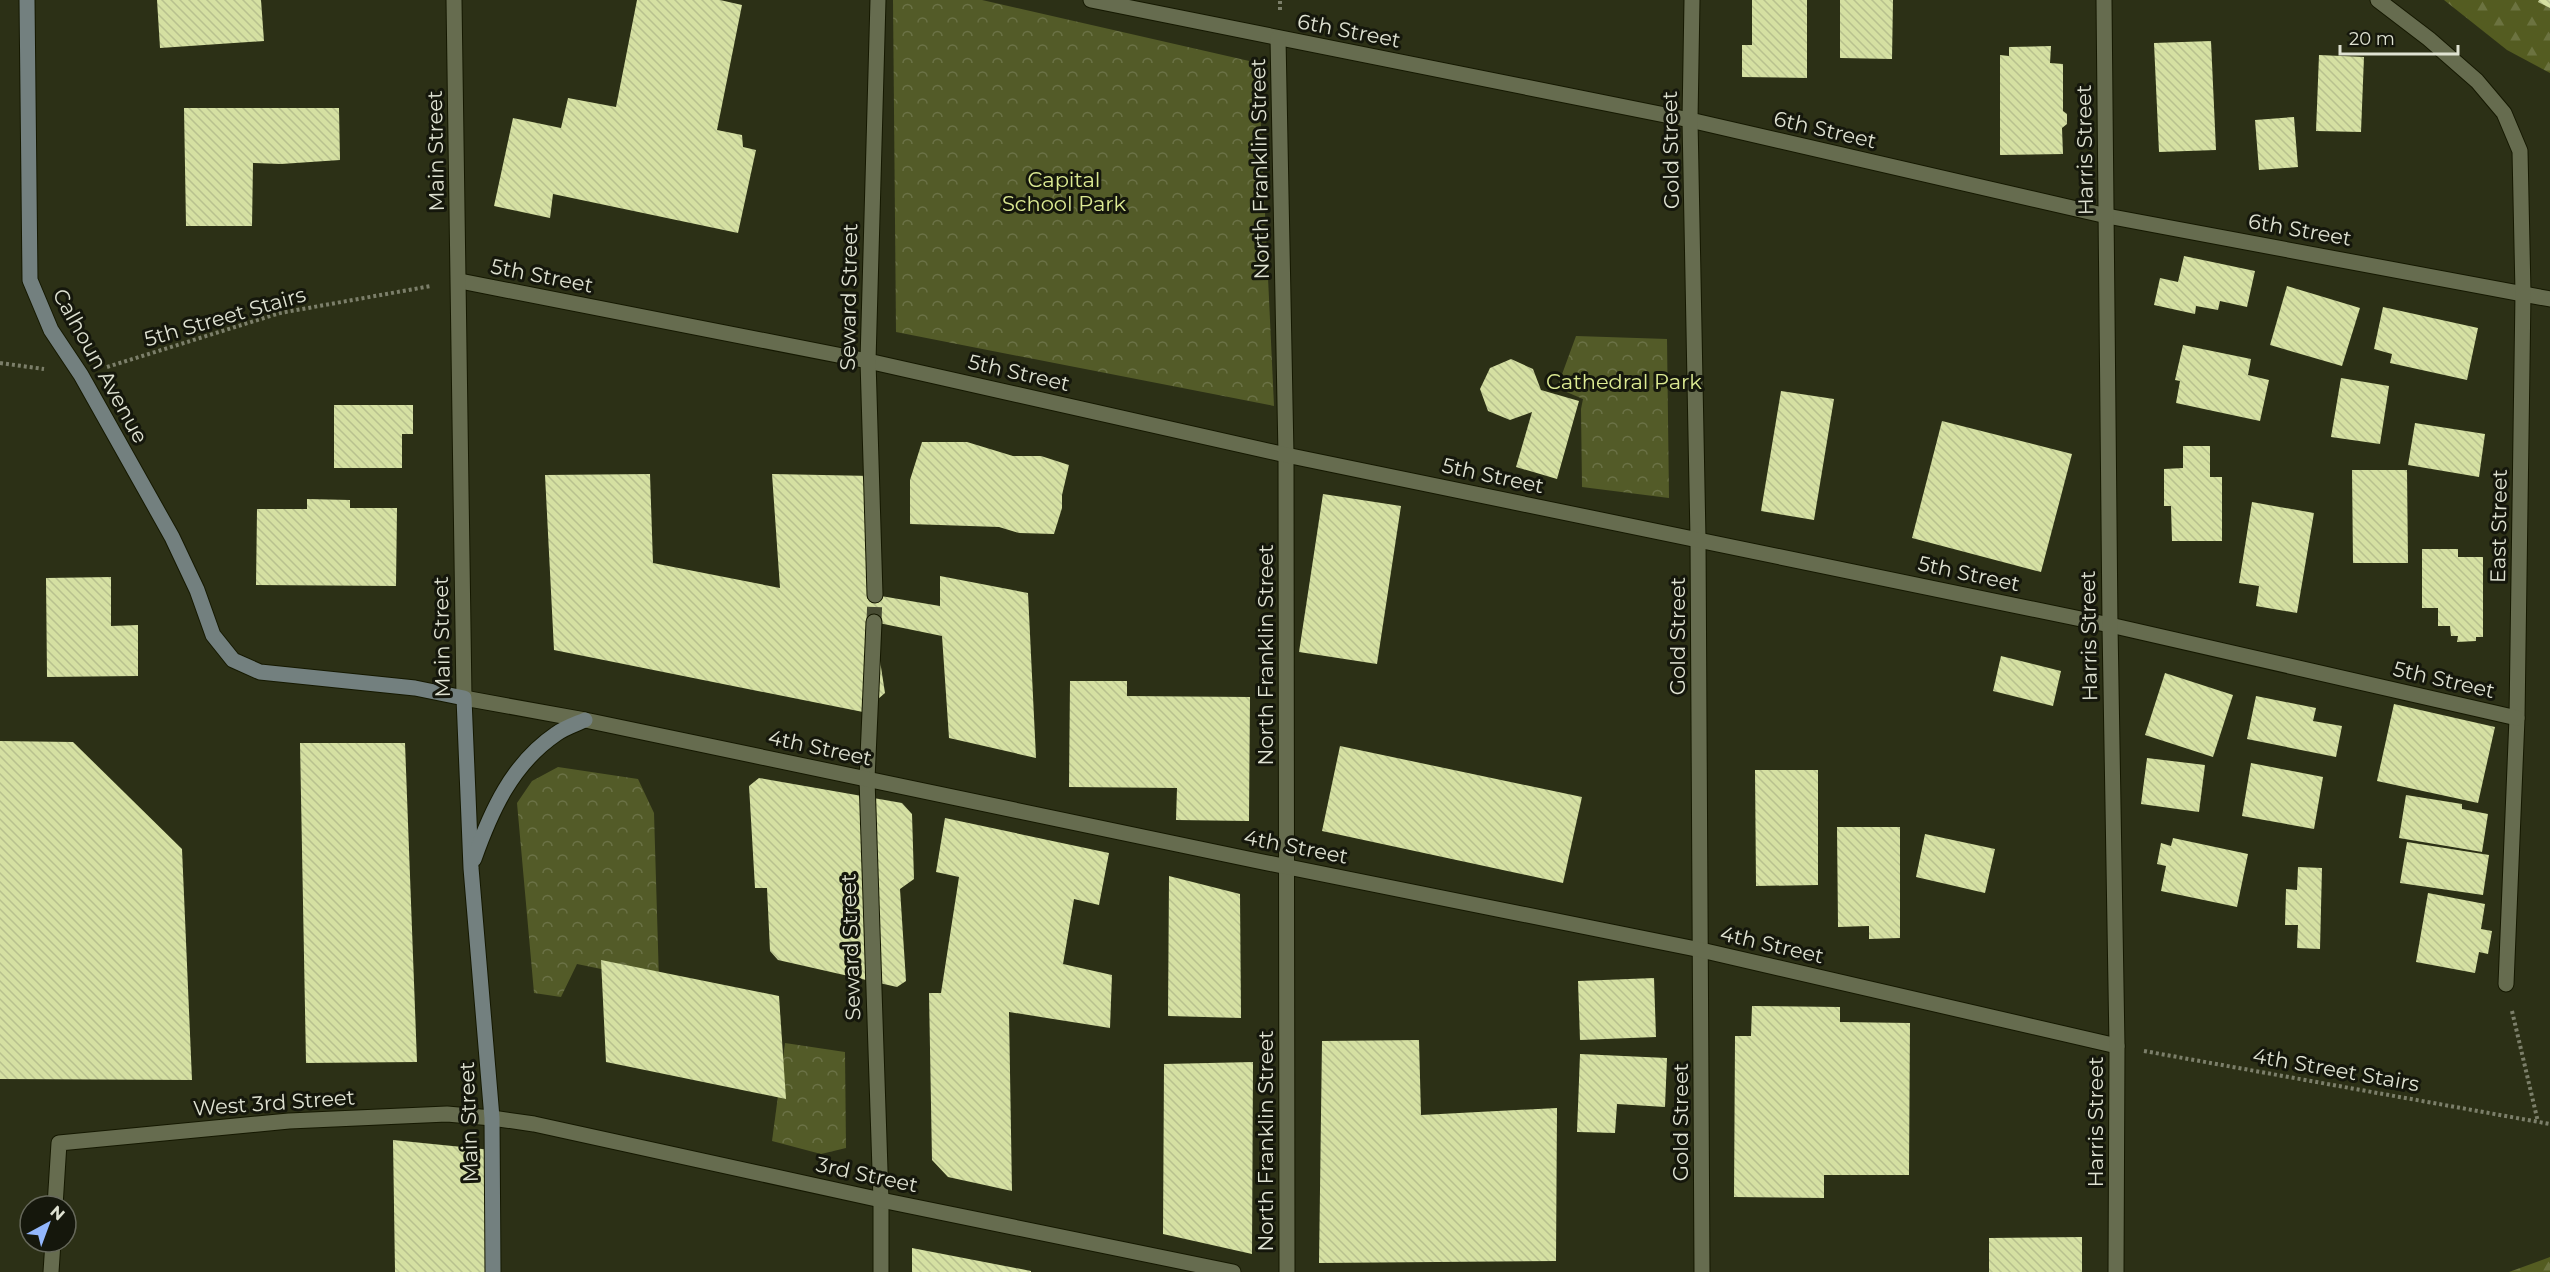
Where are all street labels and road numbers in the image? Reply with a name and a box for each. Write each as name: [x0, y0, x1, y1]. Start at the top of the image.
street label: 6th Street: [1295, 8, 1403, 53]
street label: North Franklin Street: [1245, 58, 1274, 280]
street label: Harris Street: [2071, 84, 2098, 216]
street label: Main Street: [422, 90, 449, 212]
street label: Gold Street: [1657, 91, 1684, 209]
street label: 6th Street: [1771, 106, 1879, 153]
street label: 6th Street: [2246, 208, 2354, 251]
street label: Seward Street: [835, 223, 862, 371]
street label: 5th Street: [489, 253, 595, 298]
street label: 5th Street Stairs: [141, 282, 308, 352]
street label: Calhoun Avenue: [48, 284, 153, 448]
street label: 5th Street: [966, 349, 1072, 396]
street label: 5th Street: [1440, 453, 1546, 499]
street label: East Street: [2485, 469, 2512, 583]
street label: North Franklin Street: [1253, 544, 1278, 766]
street label: 5th Street: [1916, 551, 2022, 597]
street label: Harris Street: [2075, 570, 2102, 702]
street label: Main Street: [428, 576, 455, 698]
street label: Gold Street: [1665, 577, 1690, 695]
street label: 5th Street: [2391, 656, 2497, 703]
street label: 4th Street: [766, 724, 874, 771]
street label: 4th Street: [1242, 824, 1350, 869]
street label: Seward Street: [835, 873, 866, 1021]
street label: 4th Street: [1718, 920, 1826, 969]
street label: North Franklin Street: [1253, 1030, 1278, 1252]
street label: 4th Street Stairs: [2251, 1043, 2421, 1096]
street label: Harris Street: [2083, 1057, 2108, 1187]
street label: Main Street: [454, 1061, 483, 1183]
street label: Gold Street: [1668, 1063, 1693, 1181]
street label: West 3rd Street: [192, 1084, 356, 1121]
street label: 3rd Street: [814, 1152, 920, 1197]

